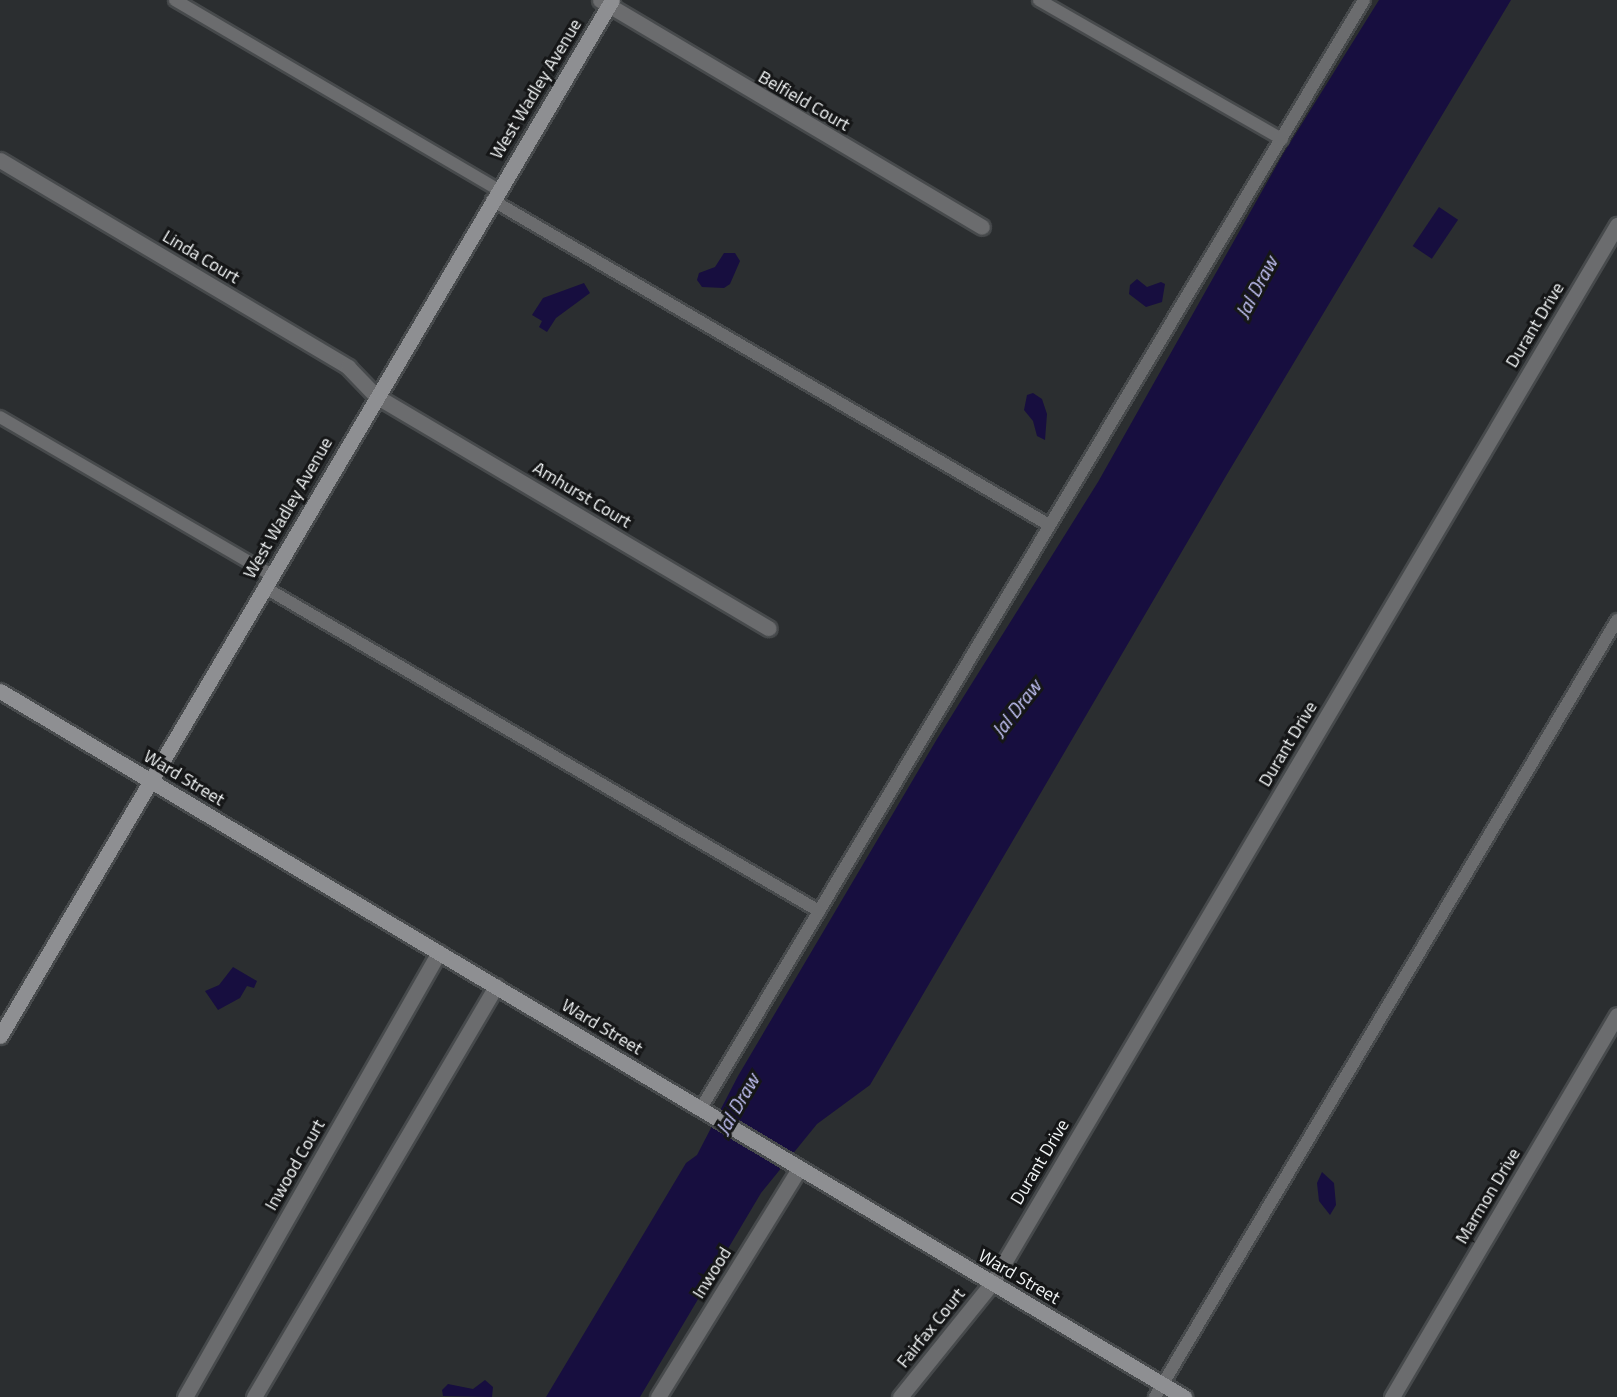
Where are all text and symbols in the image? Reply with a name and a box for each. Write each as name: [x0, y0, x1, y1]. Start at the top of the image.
street label: West Wadley Avenue: [486, 15, 586, 163]
street label: Belfield Court: [754, 66, 854, 136]
street label: Linda Court: [159, 226, 243, 288]
water label: Jal Draw: [1230, 252, 1282, 322]
street label: Durant Drive: [1501, 278, 1569, 372]
street label: West Wadley Avenue: [239, 433, 337, 583]
street label: Amhurst Court: [529, 457, 635, 533]
water label: Jal Draw: [986, 674, 1046, 742]
street label: Durant Drive: [1254, 697, 1322, 791]
street label: Ward Street: [140, 745, 228, 811]
street label: Ward Street: [558, 994, 646, 1060]
water label: Jal Draw: [710, 1069, 764, 1139]
street label: Durant Drive: [1006, 1115, 1074, 1209]
street label: Inwood Court: [260, 1116, 330, 1214]
street label: Marmon Drive: [1451, 1144, 1525, 1248]
street label: Inwood: [688, 1243, 736, 1303]
street label: Ward Street: [974, 1245, 1064, 1309]
street label: Fairfax Court: [892, 1284, 970, 1372]

